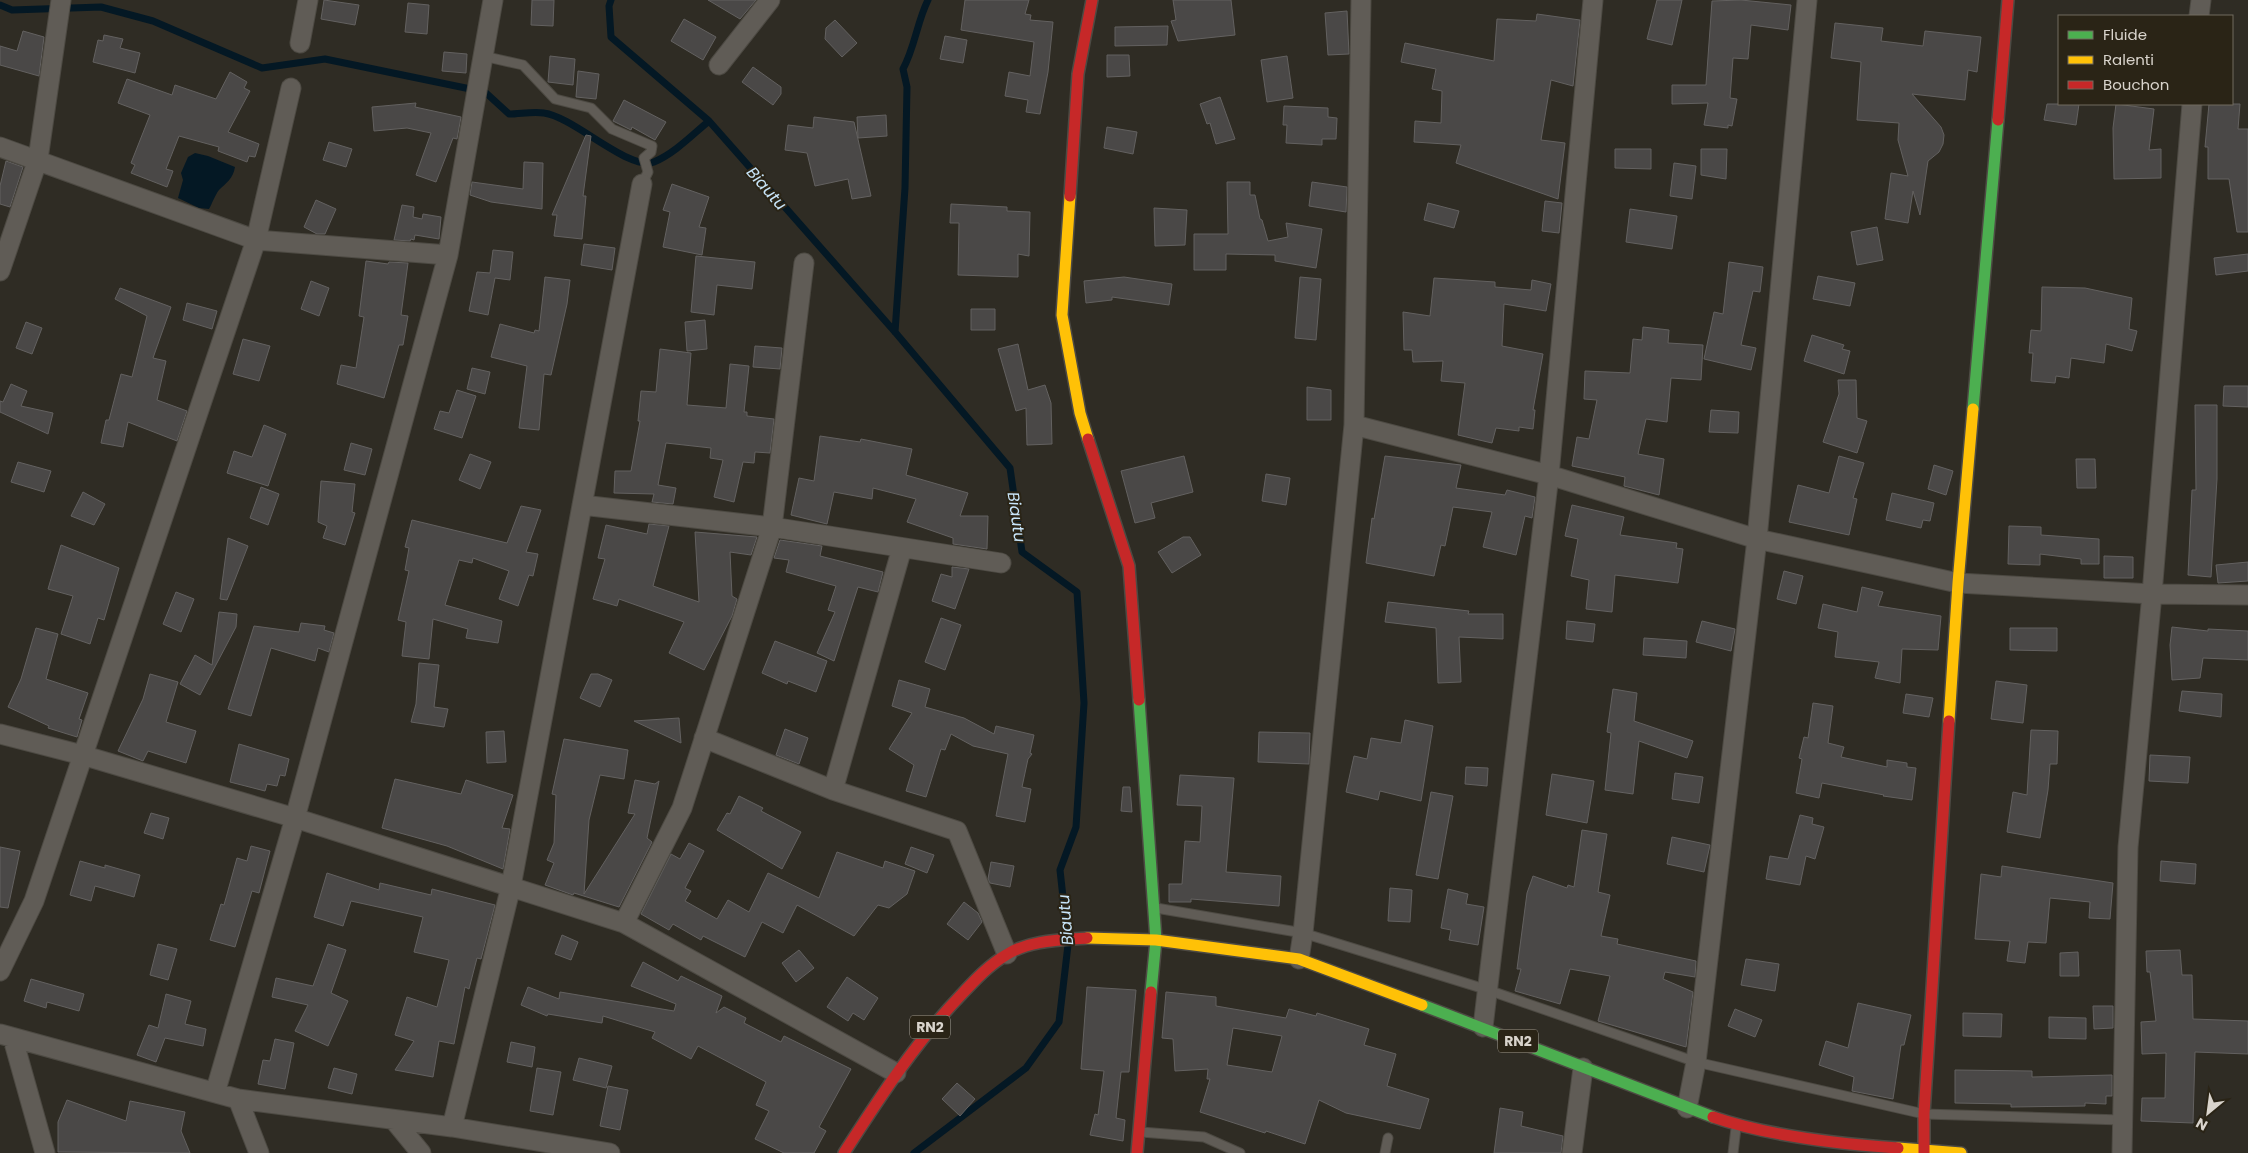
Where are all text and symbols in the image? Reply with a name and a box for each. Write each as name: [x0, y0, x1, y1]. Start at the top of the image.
legend: [2058, 15, 2233, 105]
text: Fluide: [2103, 24, 2147, 45]
text: Ralenti: [2103, 49, 2154, 70]
text: Bouchon: [2103, 74, 2169, 95]
water label: Biautu: [741, 162, 792, 215]
water label: Biautu: [1002, 490, 1031, 544]
water label: Biautu: [1052, 894, 1079, 946]
road number: RN2: [910, 1016, 950, 1038]
road number: RN2: [1498, 1030, 1538, 1052]
north arrow: [2183, 1088, 2233, 1138]
text: N: [2192, 1113, 2211, 1136]

